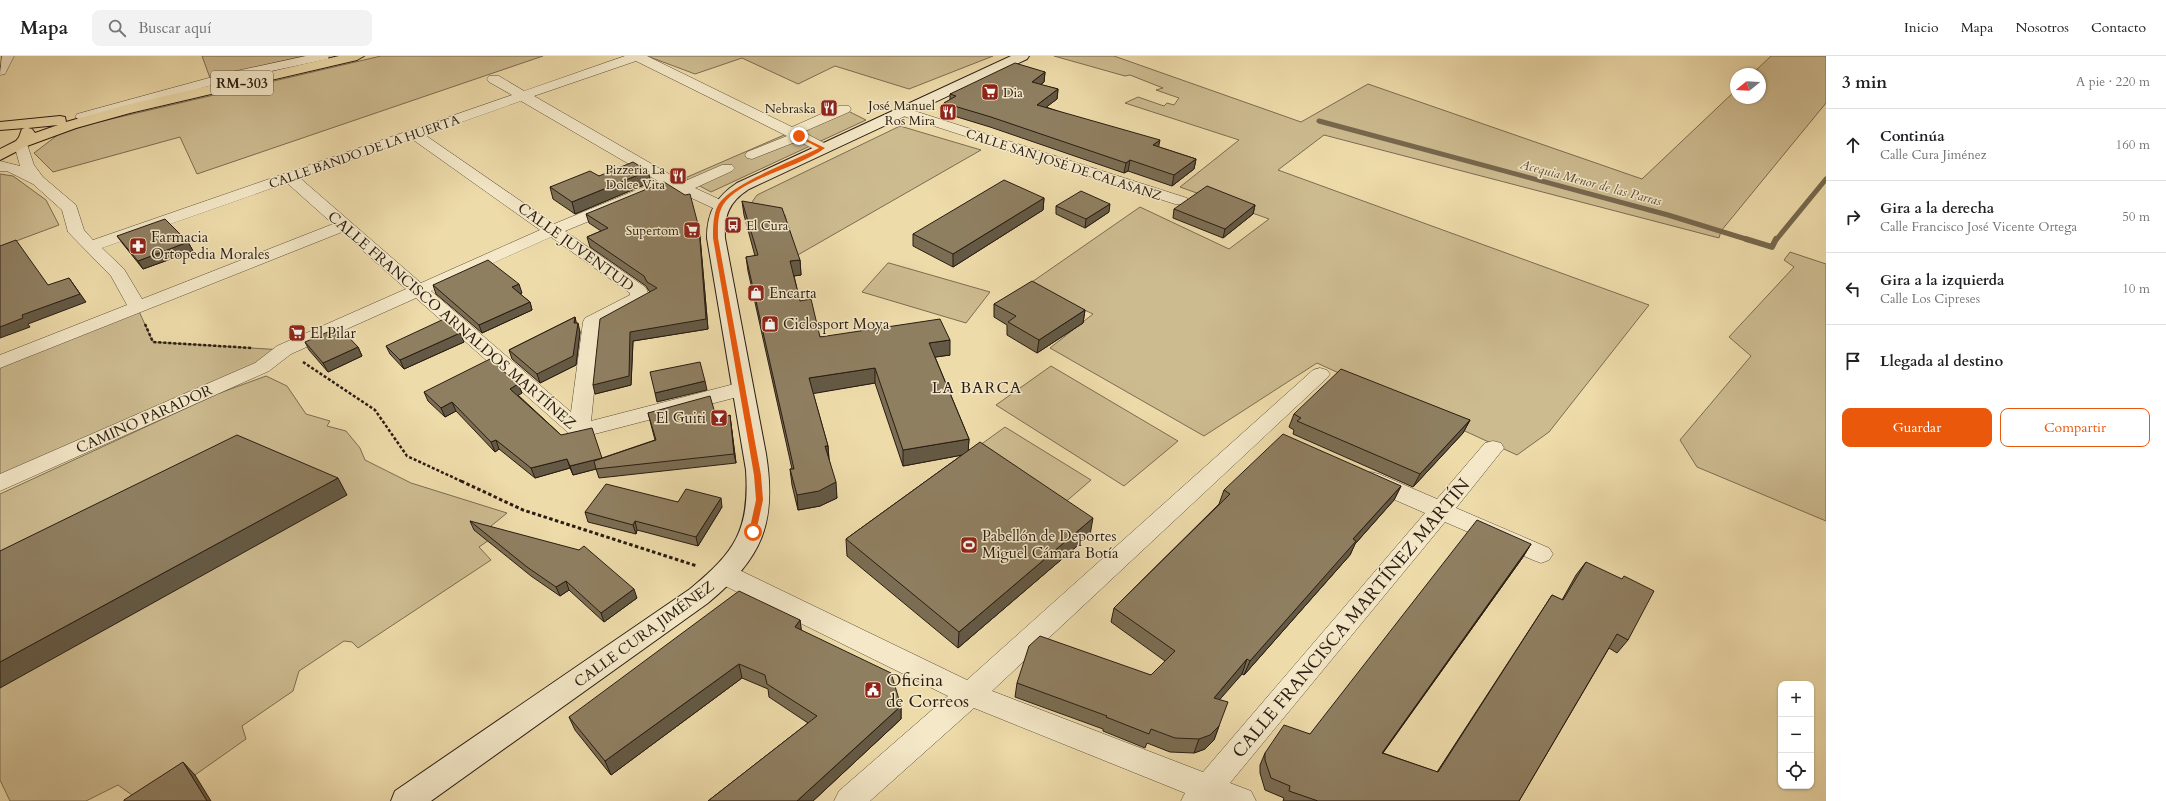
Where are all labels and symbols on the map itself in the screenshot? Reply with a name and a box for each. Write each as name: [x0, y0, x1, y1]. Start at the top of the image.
north arrow: [1730, 68, 1766, 104]
road number: RM-303: [211, 71, 273, 95]
supermarket icon: Dia: [980, 82, 1000, 102]
place label: Dia: [1003, 84, 1023, 102]
place label: José Manuel Ros Mira: [866, 97, 936, 130]
restaurant icon: Nebraska: [819, 98, 839, 118]
place label: Nebraska: [765, 100, 816, 118]
restaurant icon: José Manuel Ros Mira: [938, 102, 958, 122]
street label: CALLE BANDO DE LA HUERTA: [266, 110, 463, 193]
street label: CALLE SAN JOSÉ DE CALASANZ: [963, 125, 1164, 205]
route end: [790, 127, 808, 145]
water label: Acequia Menor de las Parras: [1517, 155, 1664, 211]
place label: Pizzeria La Dolce Vita: [605, 161, 665, 194]
restaurant icon: Pizzeria La Dolce Vita: [668, 166, 688, 186]
street label: CALLE JUVENTUD: [514, 198, 638, 296]
street label: CALLE FRANCISCO ARNALDOS MARTÍNEZ: [324, 207, 580, 433]
bus stop icon: El Cura: [723, 215, 743, 235]
place label: El Cura: [746, 217, 789, 235]
supermarket icon: Supertom: [682, 220, 702, 240]
place label: Supertom: [626, 222, 679, 240]
place label: Farmacia Ortopedia Morales: [151, 227, 270, 264]
pharmacy icon: Farmacia Ortopedia Morales: [128, 236, 148, 256]
shop icon: Encarta: [746, 283, 766, 303]
place label: Encarta: [769, 283, 817, 303]
shop icon: Ciclosport Moya: [760, 314, 780, 334]
place label: Ciclosport Moya: [783, 314, 890, 334]
supermarket icon: El Pilar: [287, 323, 307, 343]
place label: El Pilar: [310, 323, 356, 343]
district label: LA BARCA: [932, 377, 1022, 399]
street label: CAMINO PARADOR: [73, 380, 216, 458]
place label: El Guiti: [656, 408, 706, 428]
bar icon: El Guiti: [709, 408, 729, 428]
street label: CALLE FRANCISCA MARTÍNEZ MARTÍN: [1227, 473, 1476, 764]
route start: [744, 523, 762, 541]
place label: Pabellón de Deportes Miguel Cámara Botía: [982, 526, 1119, 563]
sports icon: Pabellón de Deportes Miguel Cámara Botía: [959, 535, 979, 555]
street label: CALLE CURA JIMÉNEZ: [570, 576, 718, 692]
place label: Oficina de Correos: [886, 668, 969, 714]
public building icon: Oficina de Correos: [863, 680, 883, 700]

